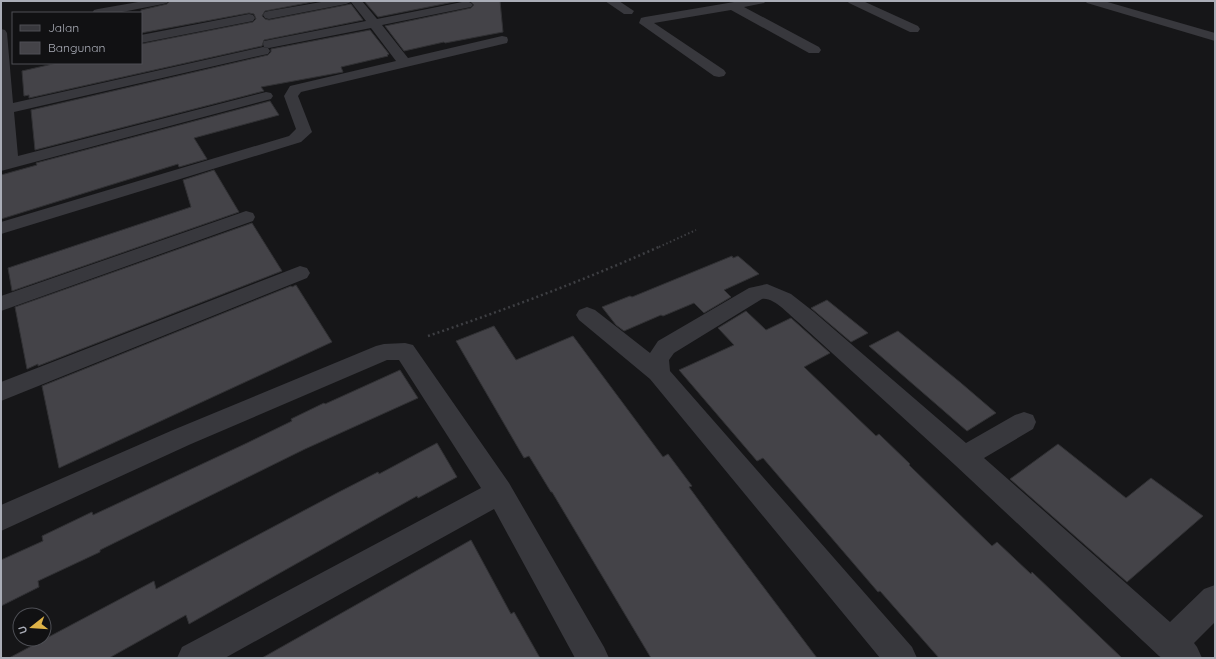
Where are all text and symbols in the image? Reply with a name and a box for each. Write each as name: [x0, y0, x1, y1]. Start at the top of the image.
legend: [12, 12, 142, 64]
text: Jalan: [48, 20, 79, 35]
text: Bangunan: [48, 40, 105, 55]
north arrow: [12, 607, 52, 647]
text: U: [15, 624, 30, 636]

